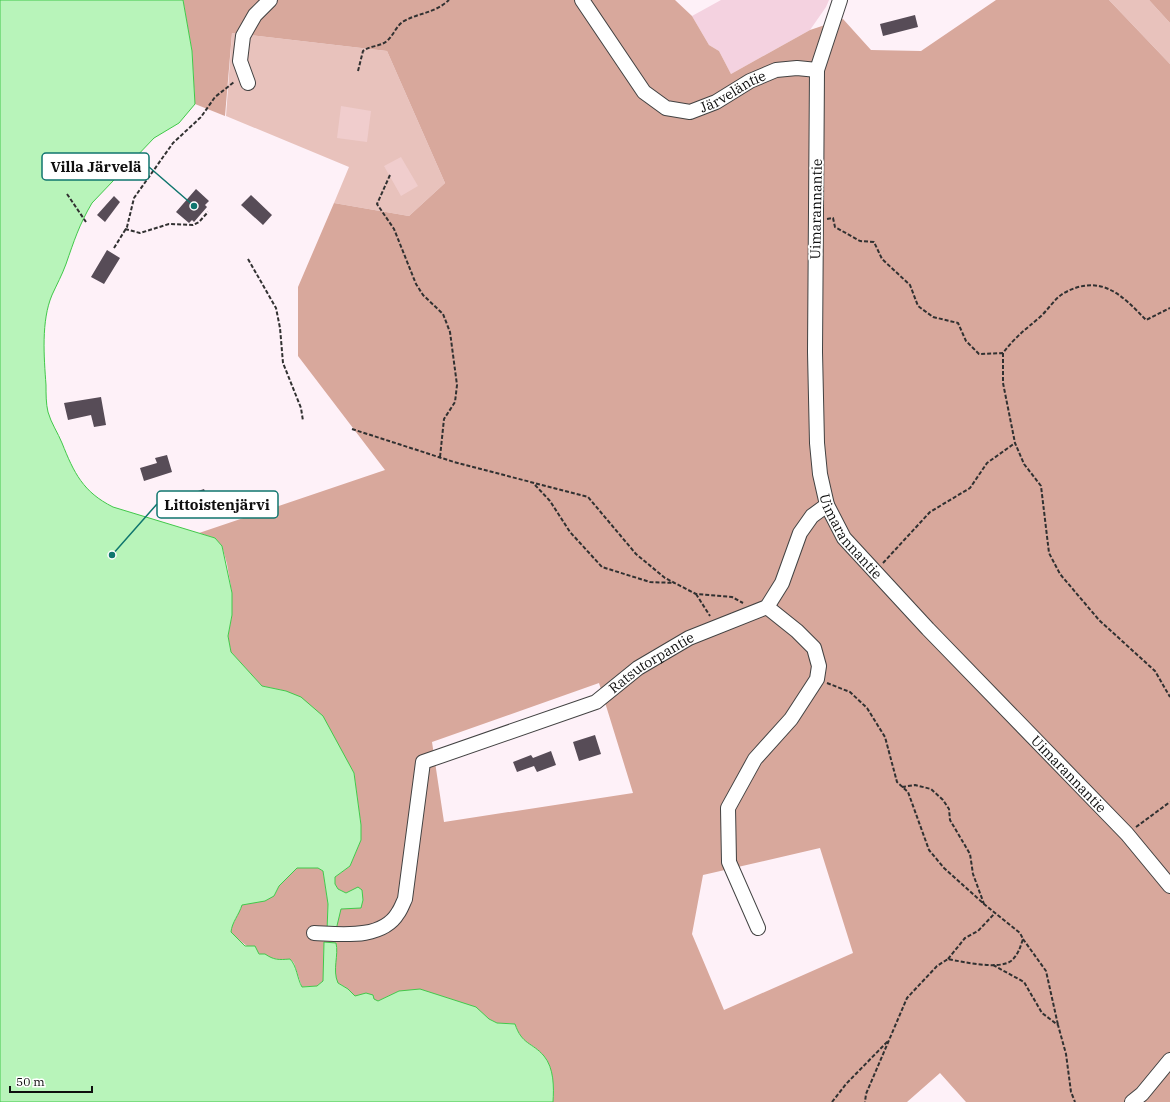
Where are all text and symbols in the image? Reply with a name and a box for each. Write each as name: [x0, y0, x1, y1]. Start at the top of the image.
street label: Järveläntie: [697, 66, 769, 116]
callout: Villa Järvelä: [42, 153, 149, 180]
text: Villa Järvelä: [50, 157, 142, 176]
street label: Uimarannantie: [806, 158, 826, 260]
callout: Littoistenjärvi: [157, 491, 278, 518]
street label: Uimarannantie: [816, 492, 886, 583]
text: Littoistenjärvi: [164, 495, 270, 514]
street label: Ratsutorpantie: [605, 628, 696, 697]
street label: Uimarannantie: [1027, 732, 1110, 816]
scale bar: [10, 1068, 92, 1094]
text: 50 m: [16, 1074, 45, 1089]

